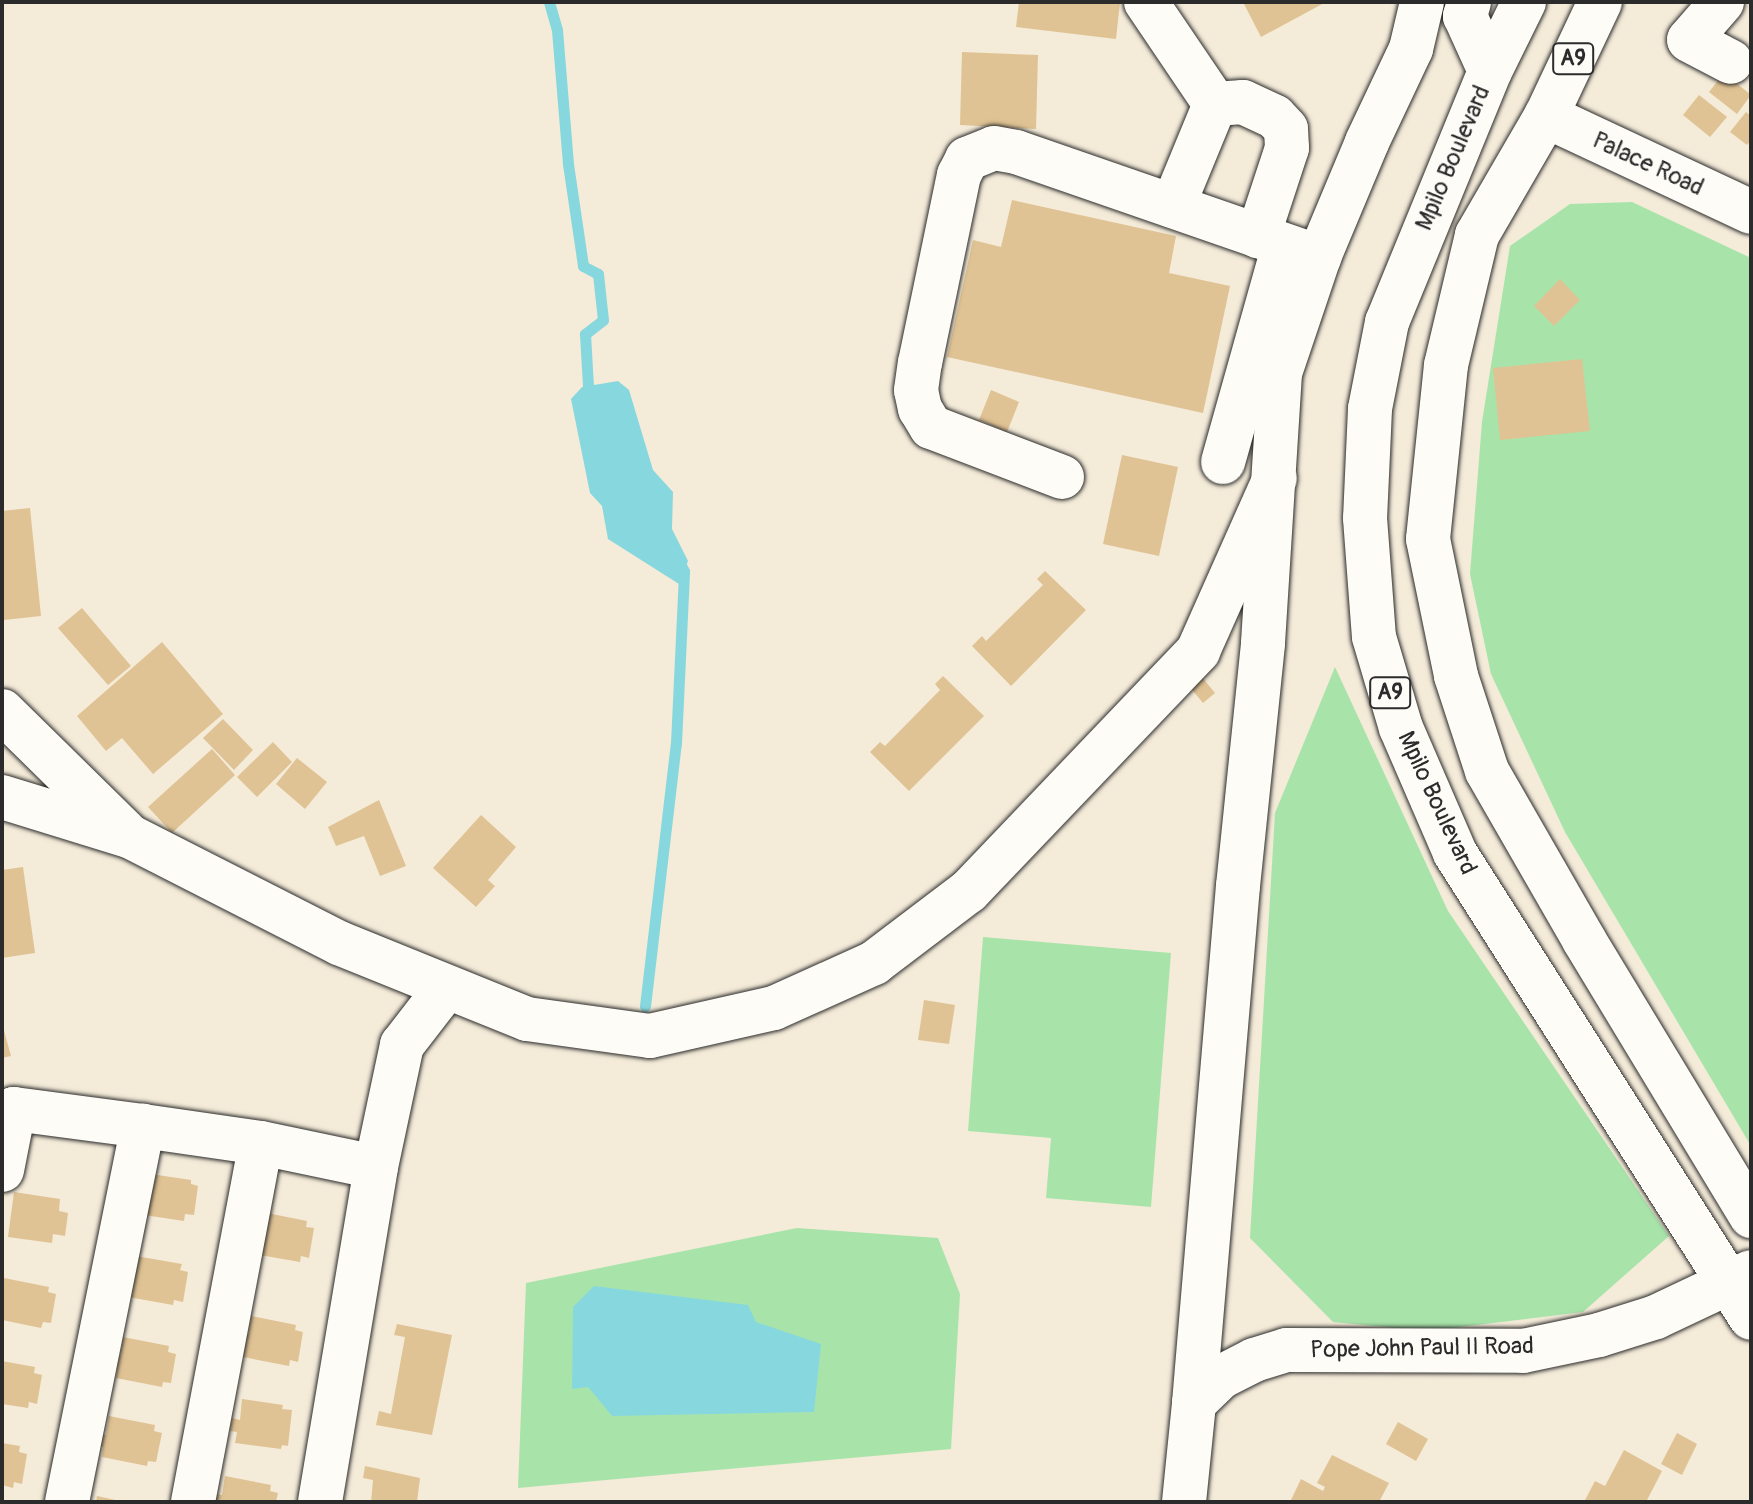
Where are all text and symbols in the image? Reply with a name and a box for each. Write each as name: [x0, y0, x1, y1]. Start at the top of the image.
road number: A9: [1551, 41, 1595, 77]
street label: Mpilo Boulevard: [1410, 81, 1496, 235]
street label: Palace Road: [1588, 126, 1708, 202]
road number: A9: [1368, 675, 1412, 711]
street label: Mpilo Boulevard: [1391, 727, 1483, 879]
street label: Pope John Paul II Road: [1310, 1332, 1534, 1364]

